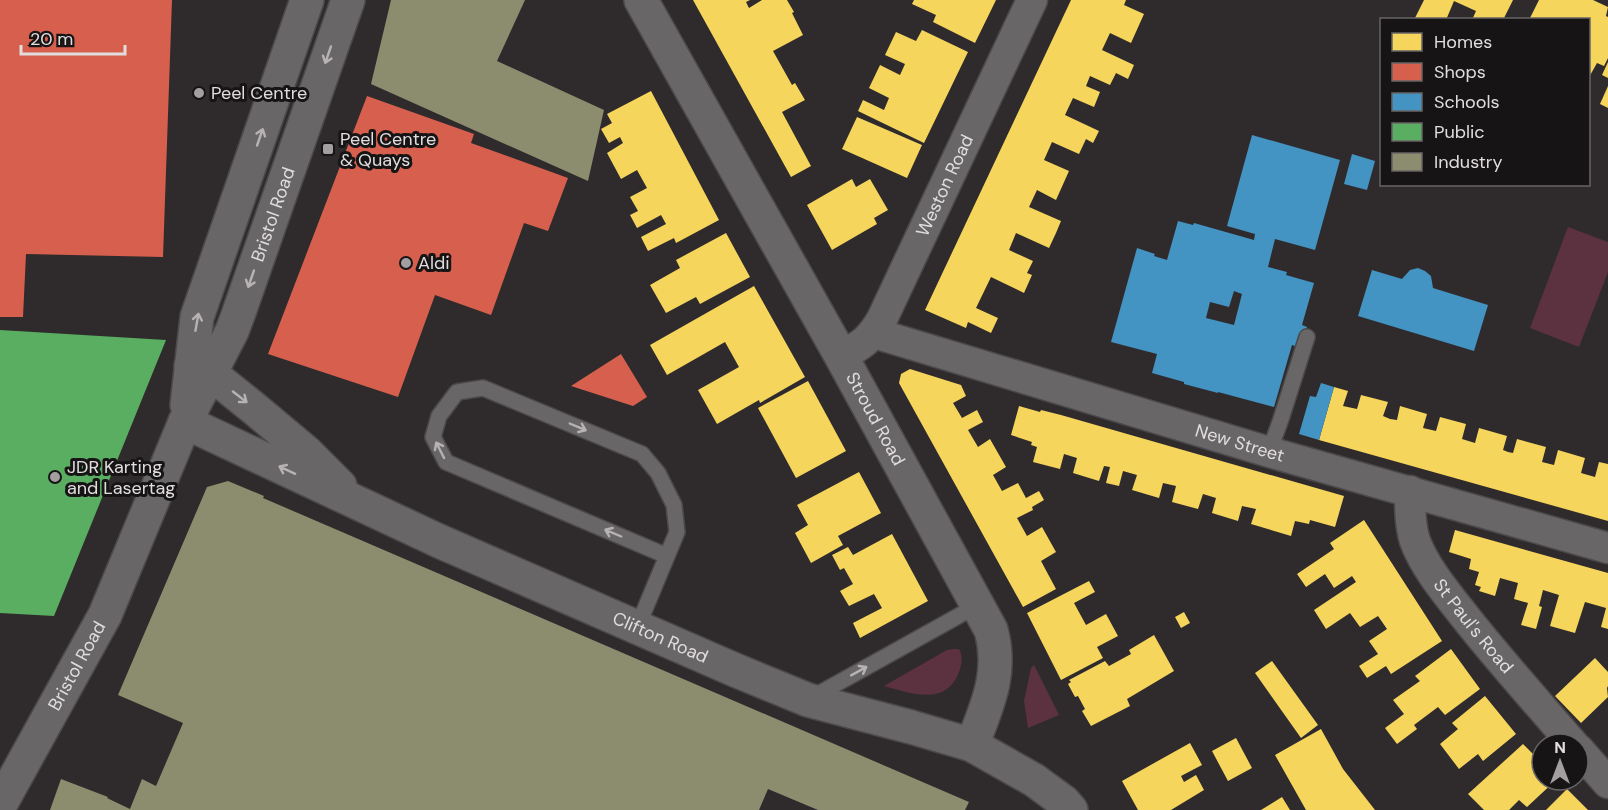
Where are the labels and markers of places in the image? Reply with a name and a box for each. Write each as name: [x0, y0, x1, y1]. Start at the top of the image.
place label: Peel Centre: [211, 81, 307, 105]
marker: Peel Centre: [192, 86, 206, 100]
place label: Peel Centre & Quays: [340, 127, 436, 172]
marker: Peel Centre & Quays: [321, 142, 335, 156]
place label: Aldi: [418, 251, 450, 275]
marker: Aldi: [399, 256, 413, 270]
place label: JDR Karting and Lasertag: [67, 455, 175, 500]
marker: JDR Karting and Lasertag: [48, 470, 62, 484]

